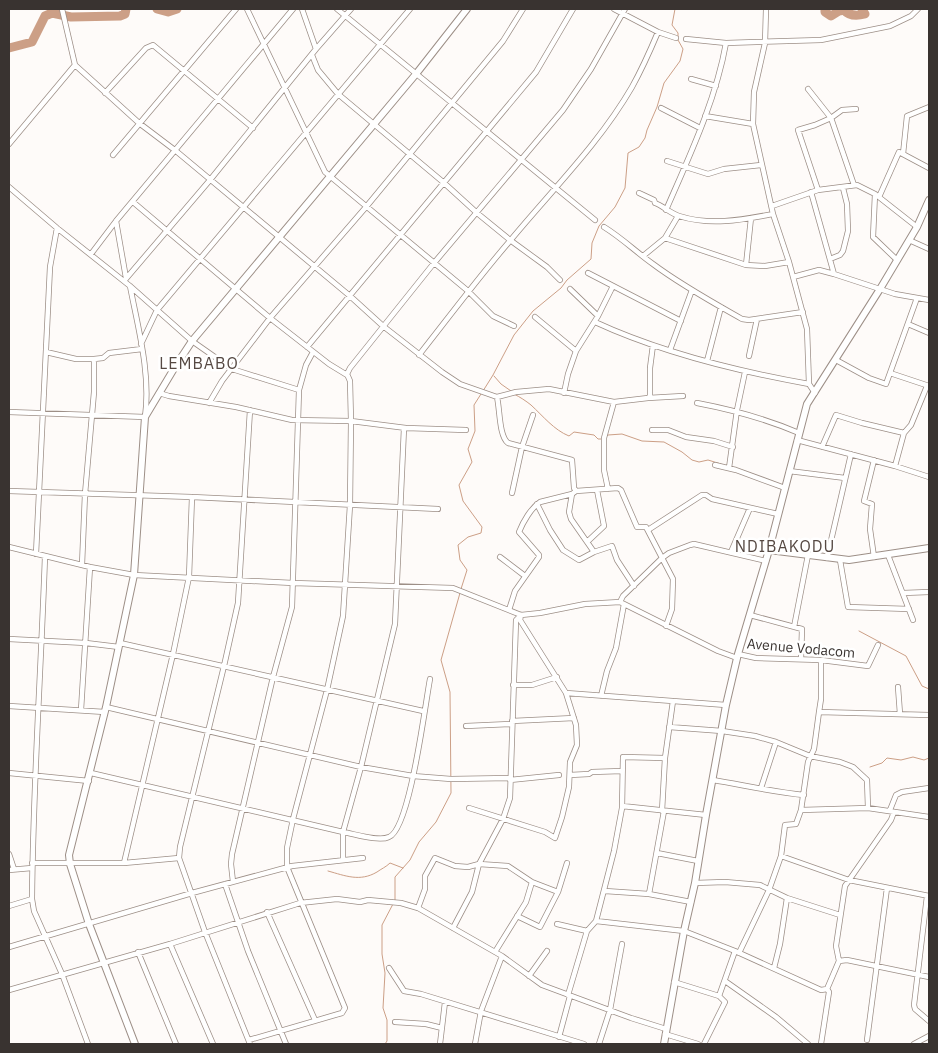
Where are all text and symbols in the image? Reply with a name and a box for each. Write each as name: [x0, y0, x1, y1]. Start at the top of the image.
district label: LEMBABO: [159, 353, 239, 373]
district label: NDIBAKODU: [735, 536, 835, 556]
street label: Avenue Vodacom: [746, 634, 856, 662]

